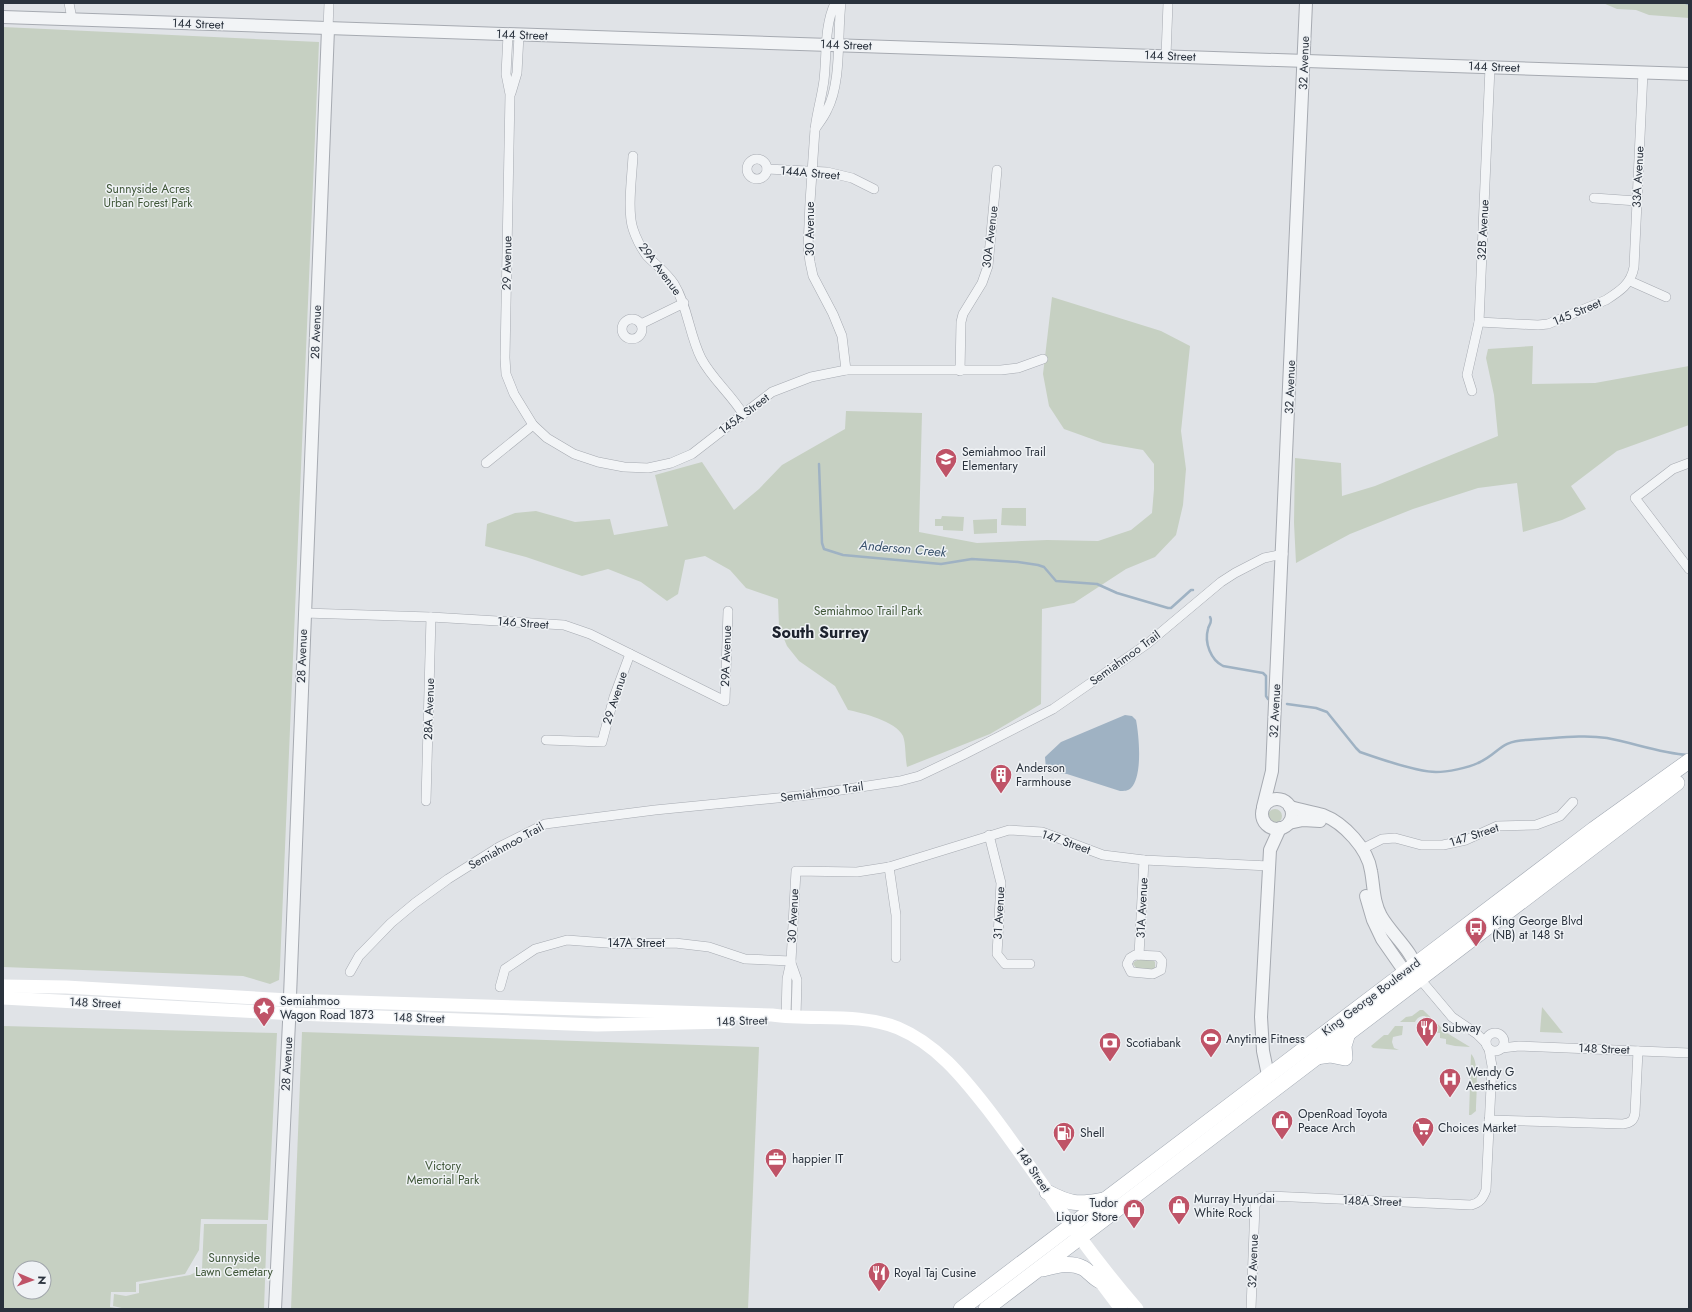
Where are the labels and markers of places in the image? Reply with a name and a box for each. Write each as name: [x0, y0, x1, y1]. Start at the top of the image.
place label: Semiahmoo Trail Elementary: [962, 443, 1046, 475]
school or university icon: Semiahmoo Trail Elementary: [933, 446, 959, 479]
place label: Anderson Farmhouse: [1016, 759, 1071, 791]
building icon: Anderson Farmhouse: [988, 762, 1014, 795]
place label: King George Blvd (NB) at 148 St: [1492, 912, 1583, 944]
bus stop icon: King George Blvd (NB) at 148 St: [1463, 915, 1489, 948]
place label: Semiahmoo Wagon Road 1873: [280, 992, 374, 1024]
place icon: Semiahmoo Wagon Road 1873: [251, 995, 277, 1028]
restaurant icon: Subway: [1414, 1015, 1440, 1048]
place label: Subway: [1442, 1019, 1481, 1037]
sports icon: Anytime Fitness: [1198, 1026, 1224, 1059]
bank icon: Scotiabank: [1097, 1030, 1123, 1063]
place label: Anytime Fitness: [1226, 1030, 1305, 1048]
place label: Scotiabank: [1126, 1034, 1182, 1052]
place label: Wendy G Aesthetics: [1466, 1063, 1517, 1095]
hospital icon: Wendy G Aesthetics: [1437, 1066, 1463, 1099]
place label: OpenRoad Toyota Peace Arch: [1298, 1105, 1388, 1137]
shop icon: OpenRoad Toyota Peace Arch: [1269, 1108, 1295, 1141]
supermarket icon: Choices Market: [1410, 1115, 1436, 1148]
place label: Choices Market: [1438, 1119, 1516, 1137]
fuel station icon: Shell: [1051, 1120, 1077, 1153]
place label: Shell: [1080, 1124, 1105, 1142]
office icon: happier IT: [763, 1146, 789, 1179]
place label: happier IT: [792, 1150, 844, 1168]
place label: Murray Hyundai White Rock: [1194, 1190, 1275, 1222]
shop icon: Murray Hyundai White Rock: [1166, 1193, 1192, 1226]
place label: Tudor Liquor Store: [1056, 1194, 1119, 1226]
shop icon: Tudor Liquor Store: [1121, 1197, 1147, 1230]
restaurant icon: Royal Taj Cusine: [866, 1260, 892, 1293]
place label: Royal Taj Cusine: [894, 1264, 976, 1282]

